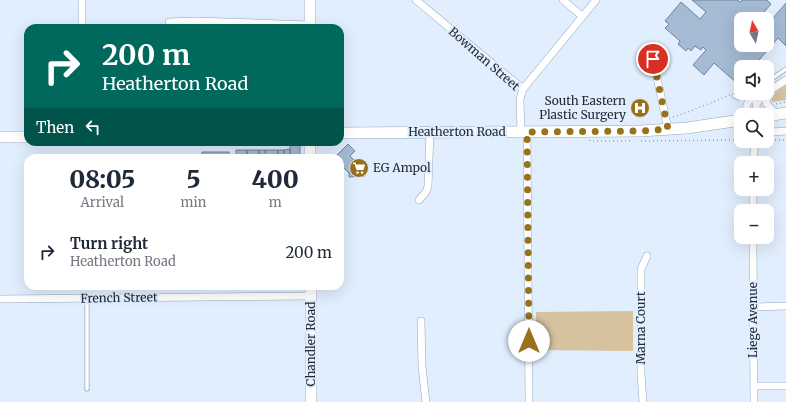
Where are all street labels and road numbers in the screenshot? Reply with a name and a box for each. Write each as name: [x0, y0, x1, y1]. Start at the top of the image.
street label: Bowman Street: [446, 24, 523, 94]
street label: Heatherton Road: [408, 124, 506, 139]
street label: Liege Avenue: [745, 282, 760, 358]
street label: French Street: [80, 289, 158, 306]
street label: Marna Court: [633, 291, 648, 365]
street label: Chandler Road: [303, 302, 318, 386]

